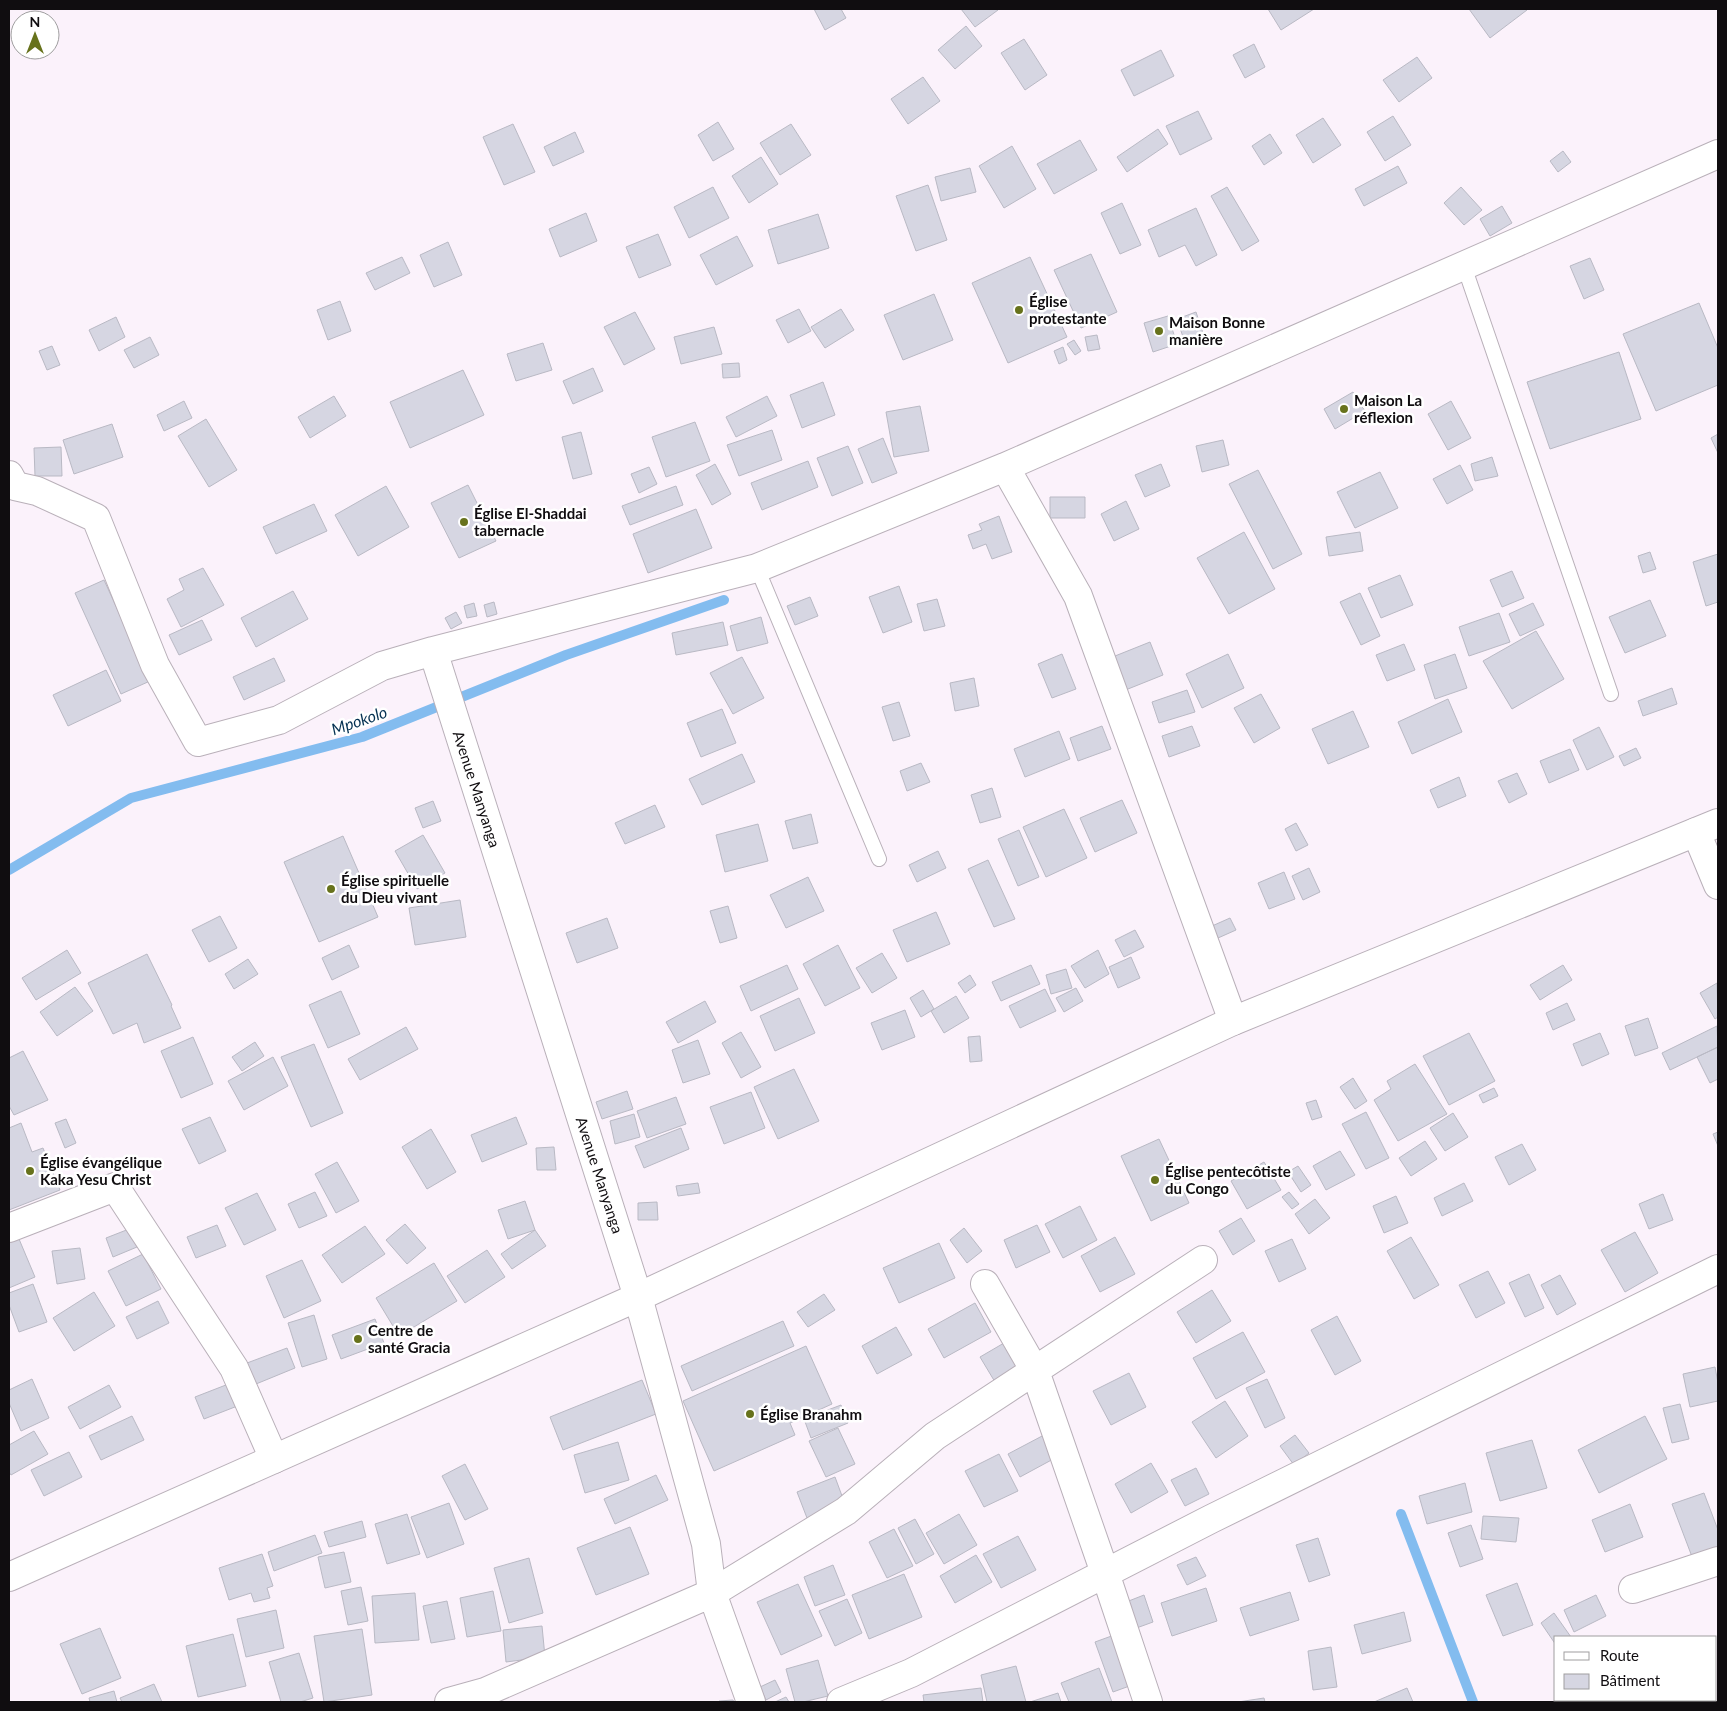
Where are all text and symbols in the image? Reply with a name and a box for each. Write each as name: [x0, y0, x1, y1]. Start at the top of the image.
north arrow: [10, 10, 60, 60]
text: N: [30, 13, 40, 30]
place label: Église protestante: [1029, 292, 1107, 327]
marker: Église protestante: [1013, 304, 1025, 316]
place label: Maison Bonne manière: [1169, 313, 1265, 348]
marker: Maison Bonne manière: [1153, 325, 1165, 337]
place label: Maison La réflexion: [1354, 391, 1422, 426]
marker: Maison La réflexion: [1338, 403, 1350, 415]
place label: Église El-Shaddai tabernacle: [474, 504, 587, 539]
marker: Église El-Shaddai tabernacle: [458, 516, 470, 528]
water label: Mpokolo: [329, 702, 389, 738]
street label: Avenue Manyanga: [450, 728, 504, 850]
place label: Église spirituelle du Dieu vivant: [341, 871, 449, 906]
marker: Église spirituelle du Dieu vivant: [325, 883, 337, 895]
street label: Avenue Manyanga: [573, 1114, 627, 1236]
place label: Église évangélique Kaka Yesu Christ: [40, 1153, 162, 1188]
place label: Église pentecôtiste du Congo: [1165, 1162, 1291, 1197]
marker: Église évangélique Kaka Yesu Christ: [24, 1165, 36, 1177]
marker: Église pentecôtiste du Congo: [1149, 1174, 1161, 1186]
place label: Centre de santé Gracia: [368, 1321, 450, 1356]
marker: Centre de santé Gracia: [352, 1333, 364, 1345]
place label: Église Branahm: [760, 1405, 862, 1423]
marker: Église Branahm: [744, 1408, 756, 1420]
legend: [1554, 1636, 1717, 1701]
text: Route: [1600, 1646, 1639, 1664]
text: Bâtiment: [1600, 1671, 1661, 1689]

